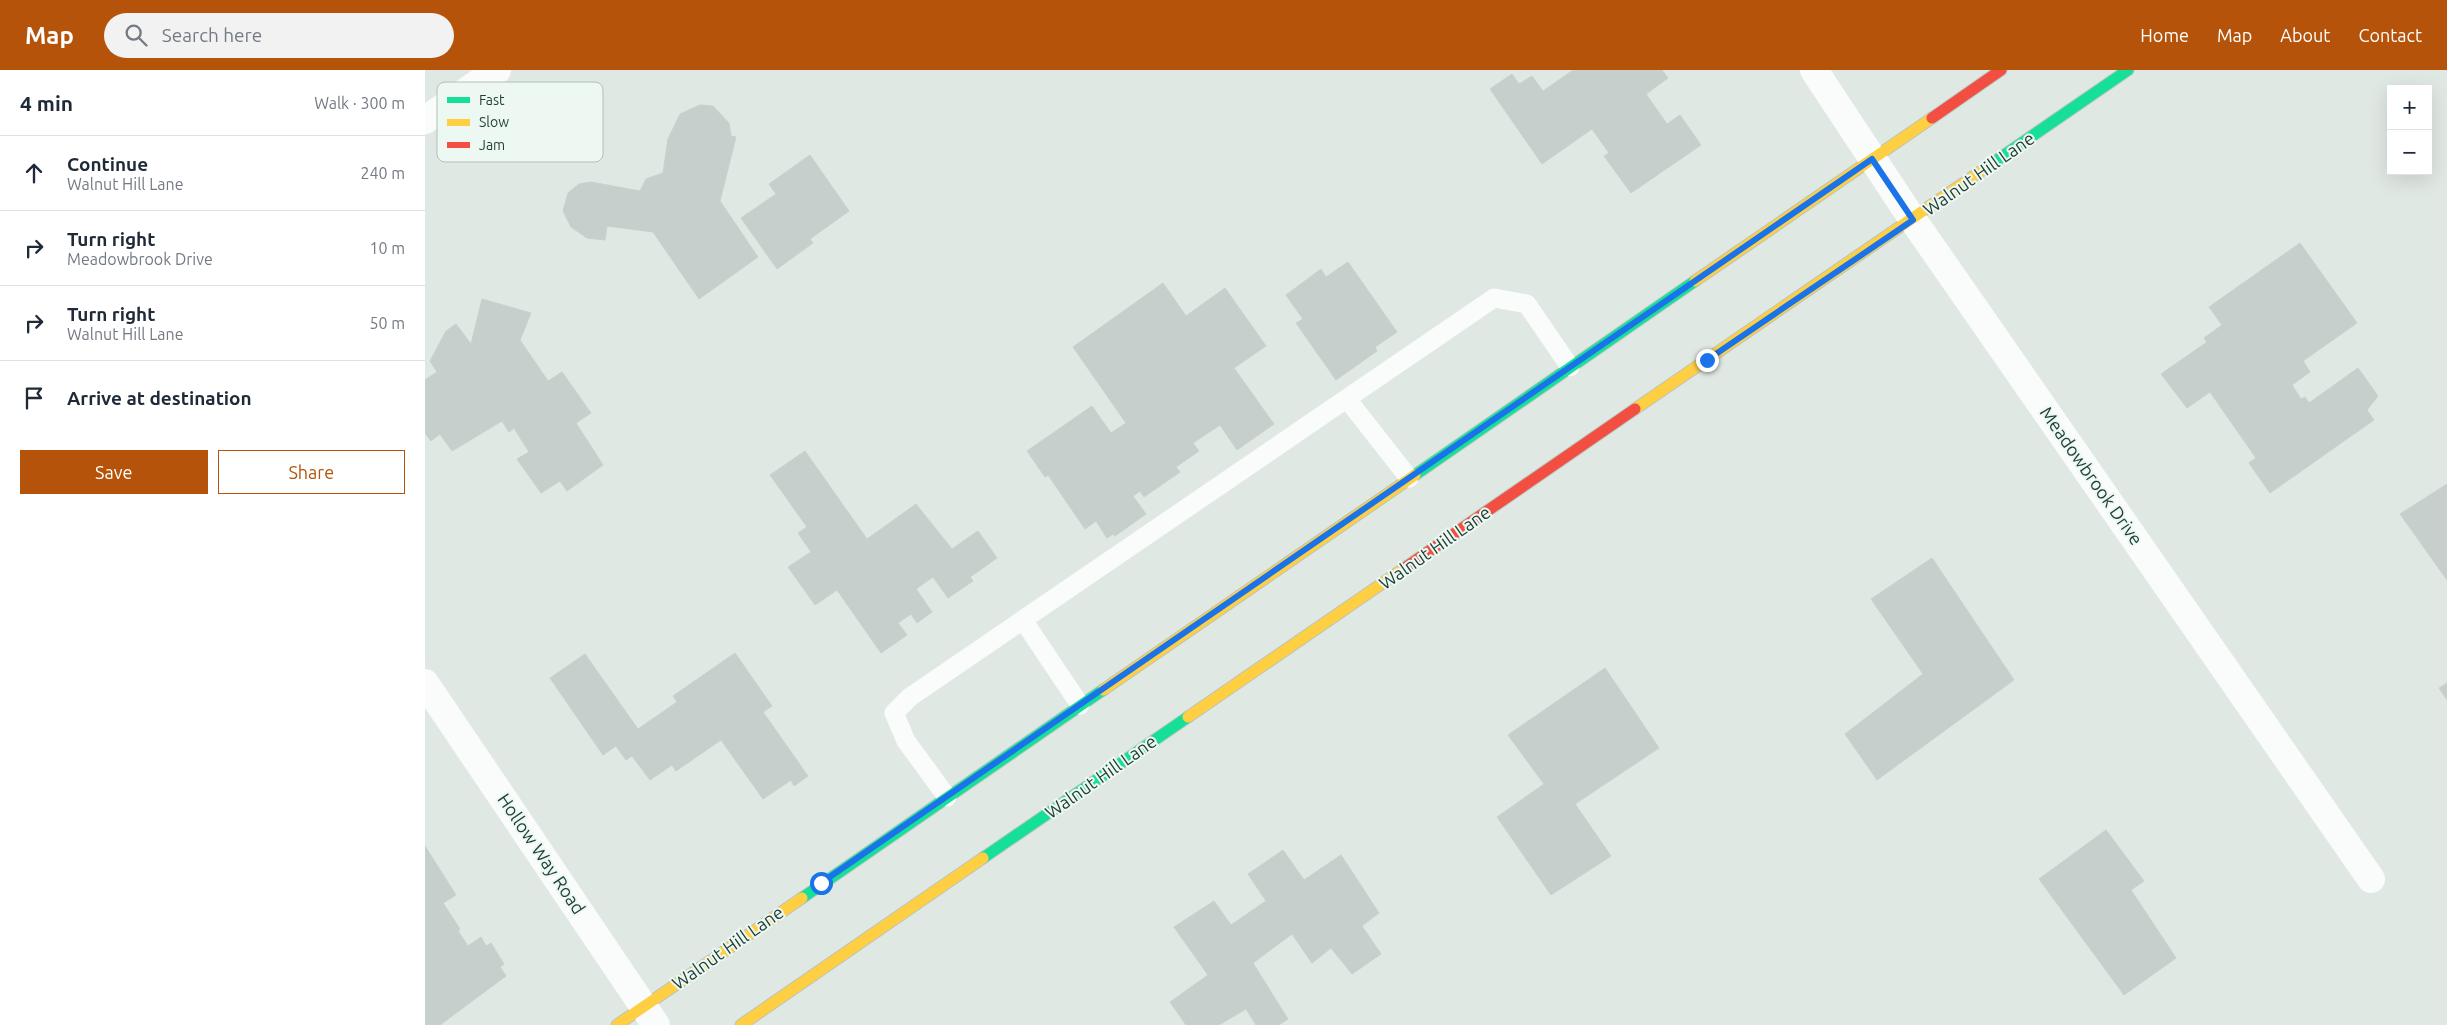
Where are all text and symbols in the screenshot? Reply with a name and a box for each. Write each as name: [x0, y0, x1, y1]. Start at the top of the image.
search box: [104, 13, 454, 58]
icon: search: [122, 21, 150, 49]
text: Map: [25, 22, 74, 49]
text: Search here: [162, 24, 262, 46]
text: Home: [2140, 25, 2189, 45]
text: Map: [2217, 25, 2252, 45]
text: About: [2280, 25, 2330, 45]
text: Contact: [2358, 25, 2422, 45]
legend: [437, 82, 603, 162]
map controls: [2387, 85, 2432, 175]
button: +: [2387, 85, 2432, 130]
text: 4 min: [20, 91, 73, 115]
text: Fast: [479, 92, 505, 108]
text: Walk · 300 m: [314, 94, 405, 112]
text: Slow: [479, 114, 509, 130]
street label: Walnut Hill Lane: [1919, 127, 2038, 219]
button: −: [2387, 130, 2432, 175]
text: Jam: [479, 137, 505, 153]
text: Continue: [67, 153, 148, 175]
icon: ahead: [20, 159, 48, 187]
text: 240 m: [360, 164, 405, 182]
text: Walnut Hill Lane: [67, 175, 184, 193]
text: Turn right: [67, 228, 155, 250]
icon: right: [20, 234, 48, 262]
text: 10 m: [369, 239, 405, 257]
text: Meadowbrook Drive: [67, 250, 213, 268]
text: Turn right: [67, 303, 155, 325]
icon: right: [20, 309, 48, 337]
text: 50 m: [369, 314, 405, 332]
text: Walnut Hill Lane: [67, 325, 184, 343]
route end: [1696, 349, 1719, 372]
icon: arrive: [20, 384, 48, 412]
text: Arrive at destination: [67, 387, 252, 409]
street label: Meadowbrook Drive: [2037, 403, 2147, 548]
button: Save: [20, 450, 208, 494]
button: Share: [218, 450, 405, 494]
street label: Walnut Hill Lane: [1375, 501, 1494, 593]
street label: Walnut Hill Lane: [1041, 730, 1160, 822]
street label: Hollow Way Road: [494, 789, 590, 917]
route start: [810, 872, 833, 895]
street label: Walnut Hill Lane: [668, 901, 787, 993]

